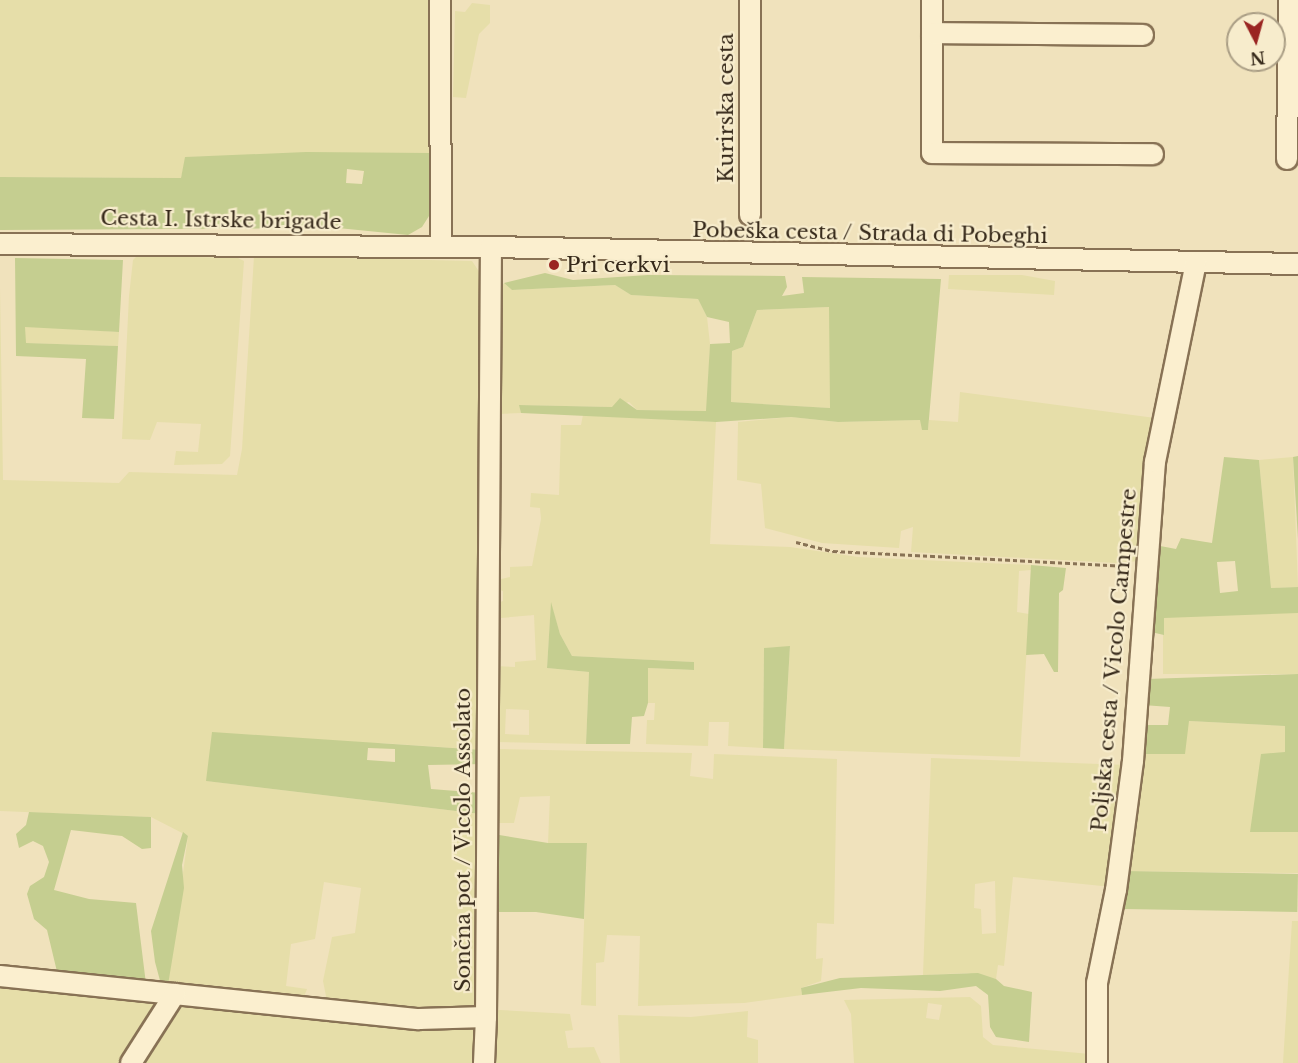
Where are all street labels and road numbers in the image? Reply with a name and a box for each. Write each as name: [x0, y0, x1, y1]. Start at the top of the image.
street label: Kurirska cesta: [713, 33, 739, 183]
street label: Cesta I. Istrske brigade: [100, 205, 342, 235]
street label: Pobeška cesta / Strada di Pobeghi: [691, 217, 1049, 249]
street label: Poljska cesta / Vicolo Campestre: [1086, 486, 1142, 834]
street label: Sončna pot / Vicolo Assolato: [450, 687, 476, 993]

